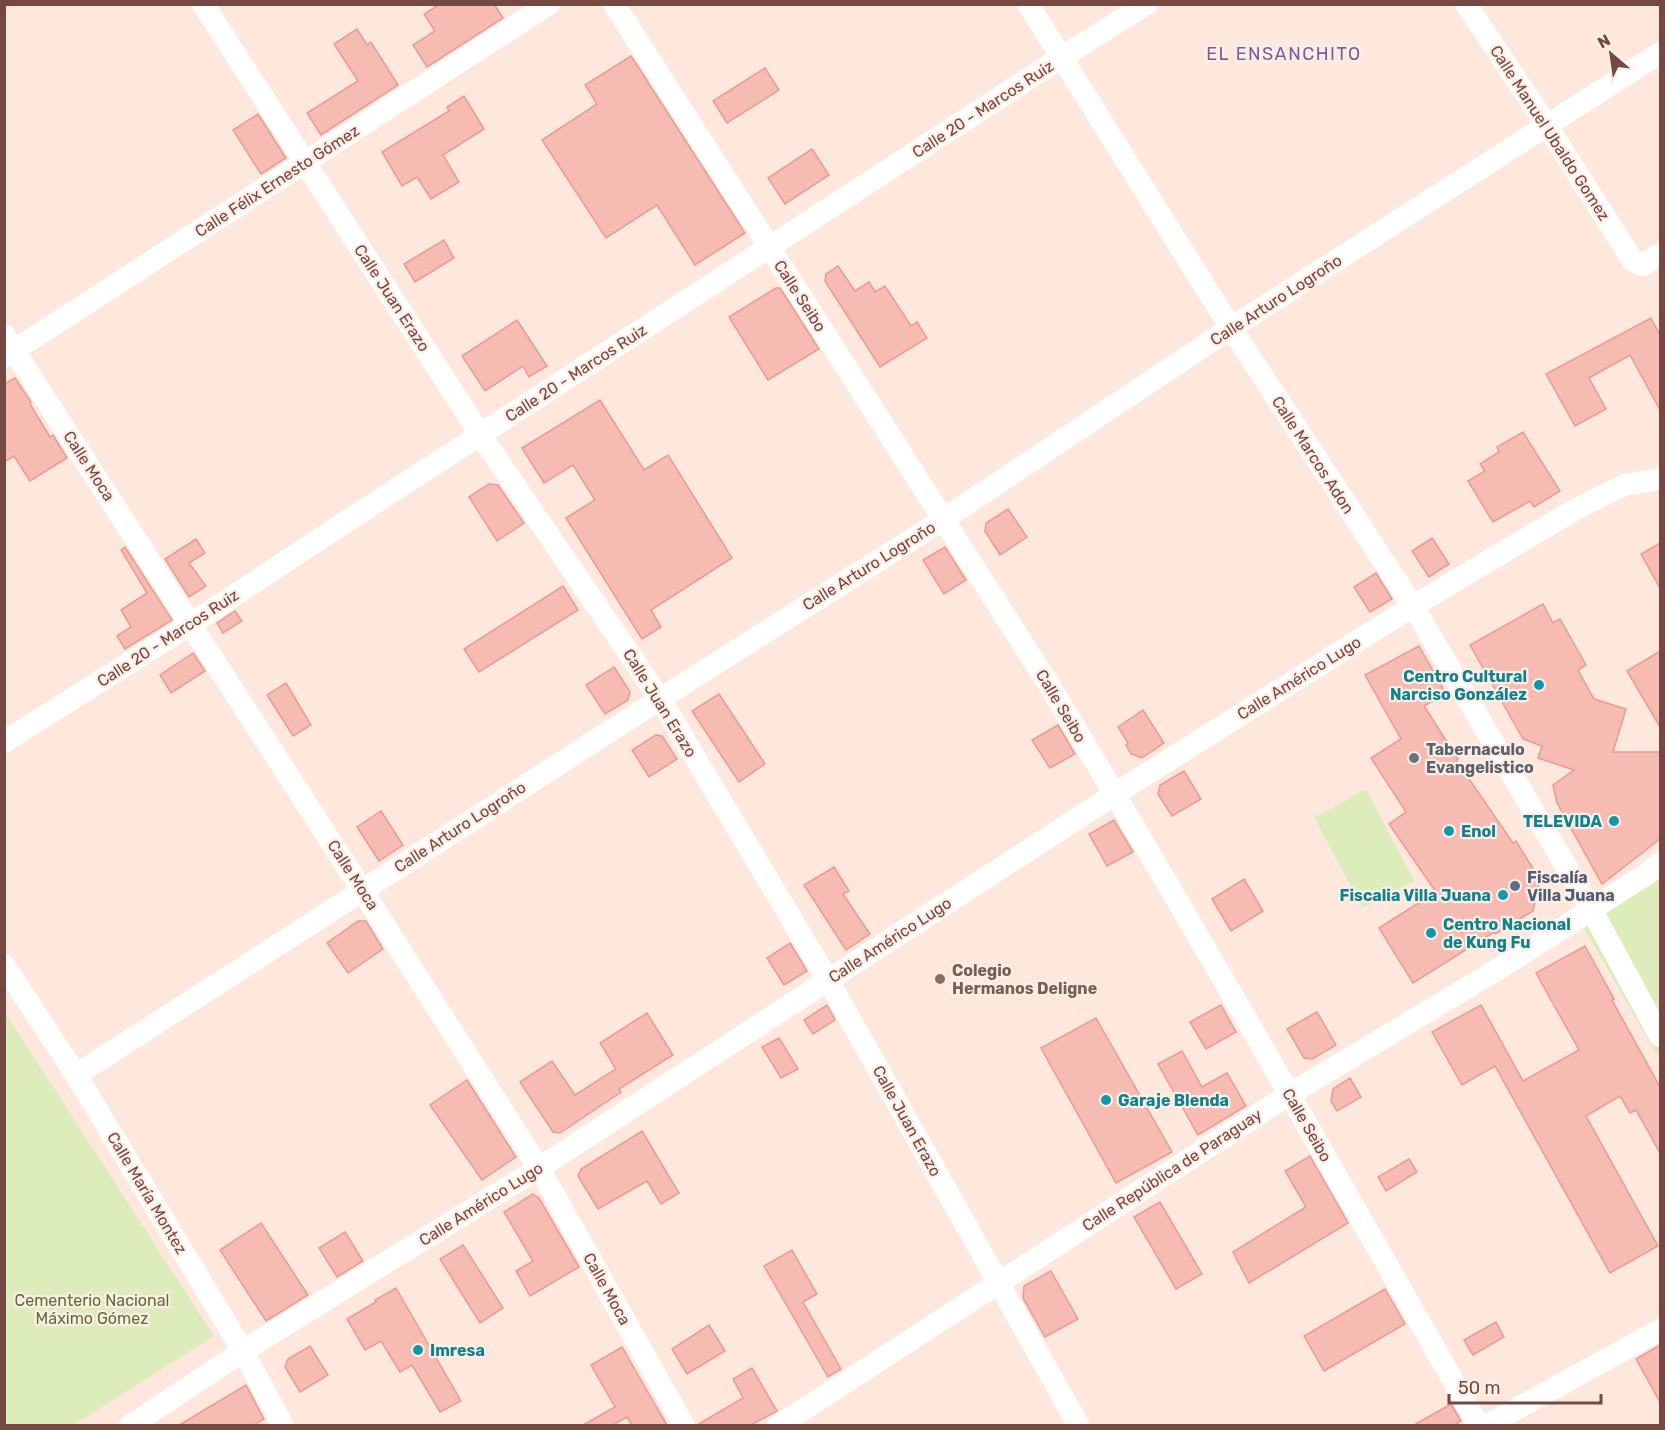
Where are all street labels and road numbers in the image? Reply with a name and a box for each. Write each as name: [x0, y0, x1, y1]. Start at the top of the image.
street label: Calle Manuel Ubaldo Gomez: [1486, 42, 1614, 224]
street label: Calle 20 - Marcos Ruiz: [909, 56, 1057, 162]
street label: Calle Félix Ernesto Gómez: [191, 121, 363, 241]
street label: Calle Juan Erazo: [350, 241, 434, 355]
street label: Calle Arturo Logroño: [1207, 250, 1345, 350]
street label: Calle Seibo: [770, 257, 830, 335]
street label: Calle 20 - Marcos Ruiz: [502, 320, 650, 426]
street label: Calle Marcos Adon: [1268, 393, 1358, 517]
street label: Calle Moca: [59, 427, 119, 505]
street label: Calle Arturo Logroño: [799, 517, 939, 615]
street label: Calle 20 - Marcos Ruiz: [94, 585, 242, 691]
street label: Calle Américo Lugo: [1233, 632, 1365, 724]
street label: Calle Juan Erazo: [619, 645, 701, 761]
street label: Calle Seibo: [1032, 666, 1090, 746]
street label: Calle Arturo Logroño: [391, 777, 529, 877]
street label: Calle Moca: [323, 836, 383, 914]
street label: Calle Américo Lugo: [825, 893, 955, 987]
street label: Calle Juan Erazo: [869, 1062, 945, 1180]
street label: Calle Seibo: [1278, 1085, 1336, 1165]
street label: Calle República de Paraguay: [1079, 1105, 1266, 1235]
street label: Calle María Montez: [103, 1128, 191, 1258]
street label: Calle Américo Lugo: [415, 1158, 547, 1250]
street label: Calle Moca: [579, 1250, 635, 1328]

